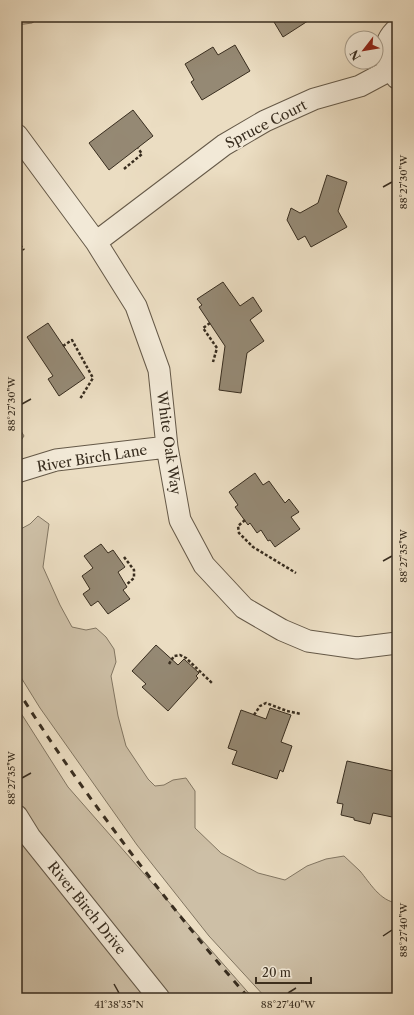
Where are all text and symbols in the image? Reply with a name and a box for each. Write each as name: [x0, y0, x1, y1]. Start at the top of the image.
north arrow: [344, 30, 384, 70]
text: N: [347, 47, 364, 63]
street label: Spruce Court: [222, 96, 310, 152]
text: 88°27'30"W: [397, 154, 410, 209]
text: 88°27'30"W: [5, 376, 18, 431]
street label: White Oak Way: [153, 389, 185, 496]
street label: River Birch Lane: [36, 440, 149, 476]
text: 88°27'35"W: [397, 528, 410, 583]
text: 88°27'35"W: [5, 750, 18, 805]
street label: River Birch Drive: [44, 858, 130, 958]
text: 88°27'40"W: [397, 902, 410, 957]
scale bar: [256, 959, 311, 985]
text: 20 m: [262, 965, 291, 980]
text: 41°38'35"N: [94, 998, 144, 1011]
text: 88°27'40"W: [261, 998, 316, 1011]

